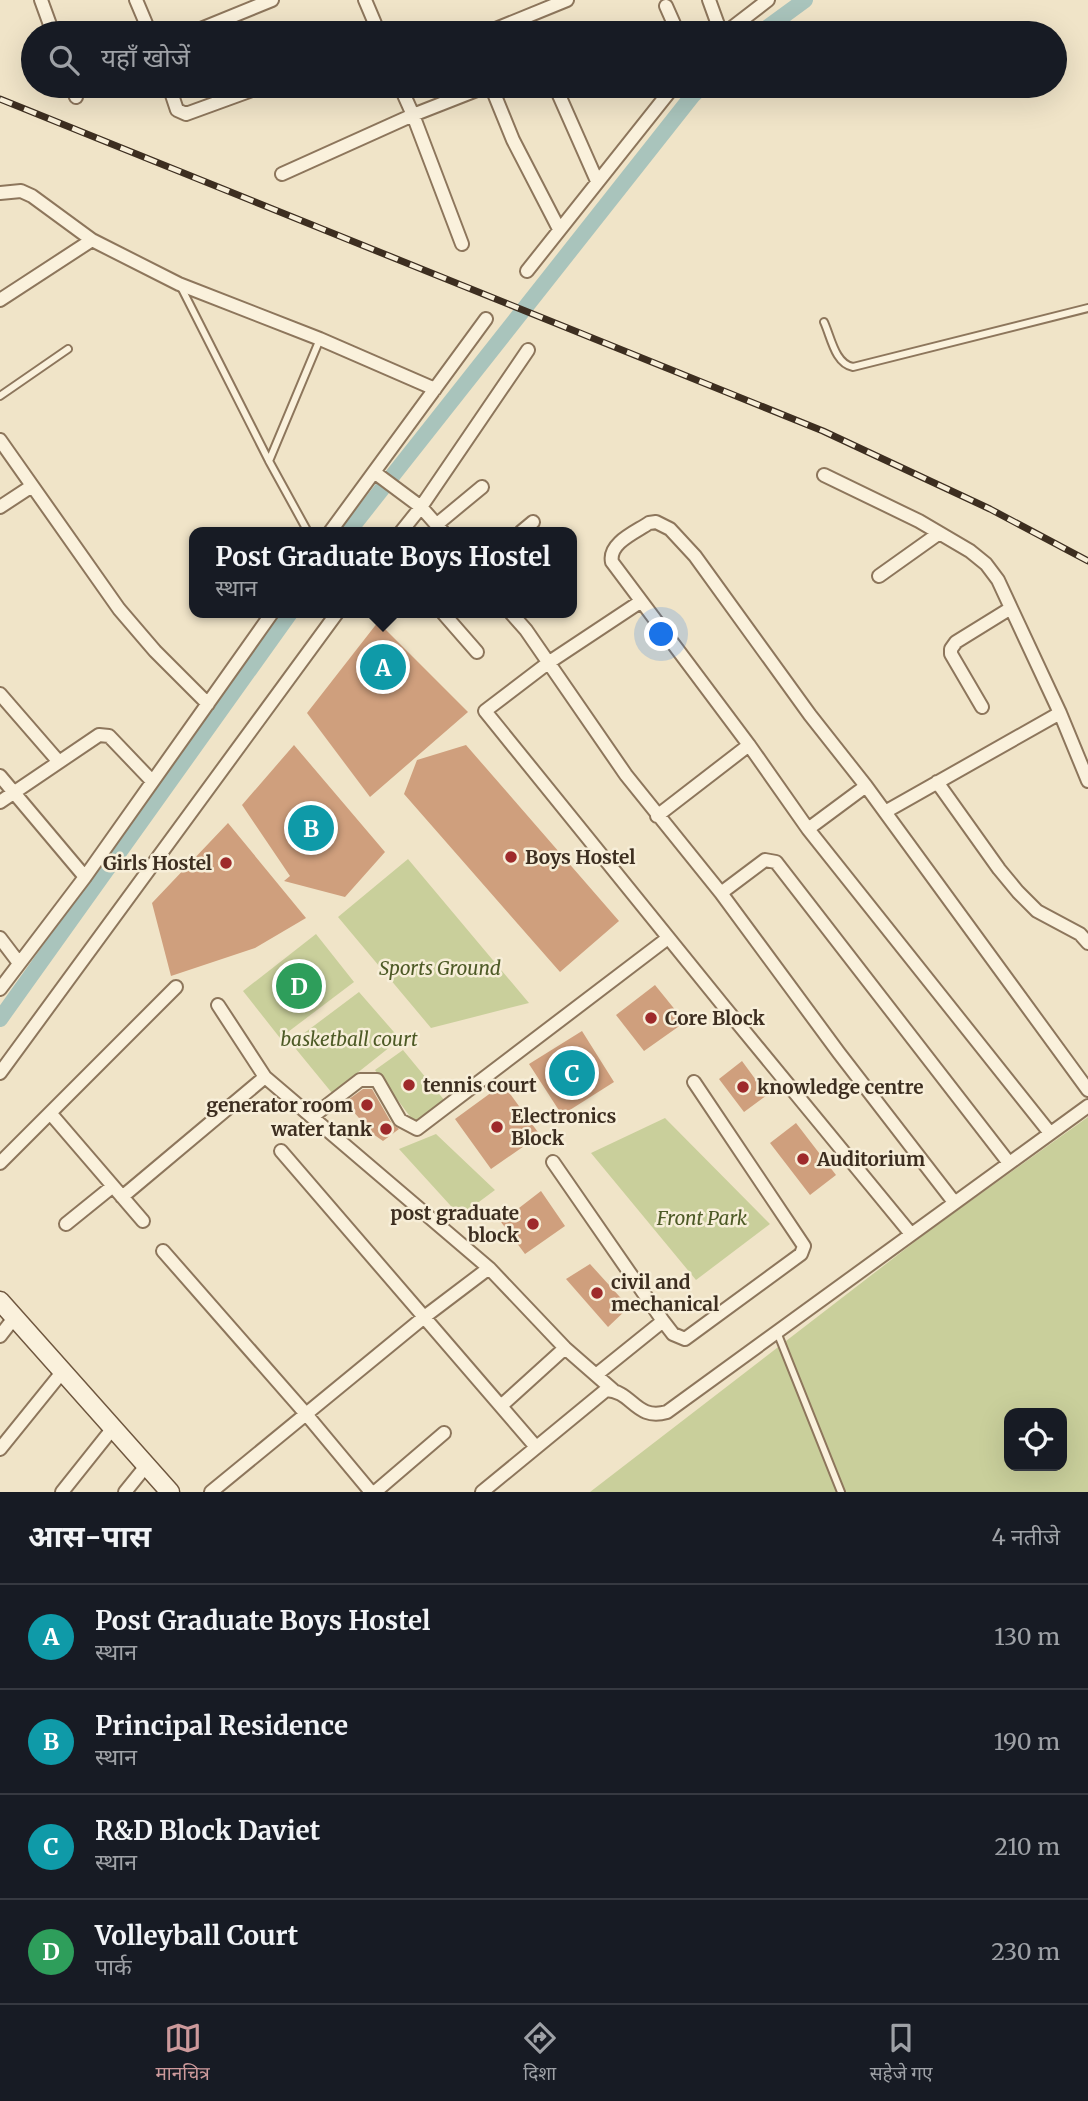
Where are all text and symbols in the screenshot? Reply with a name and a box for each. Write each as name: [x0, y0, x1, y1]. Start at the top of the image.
search box: [21, 21, 1067, 98]
icon: search: [45, 41, 83, 79]
text: यहाँ खोजें: [101, 41, 190, 74]
popup: [189, 527, 577, 618]
text: Post Graduate Boys Hostel: [215, 540, 551, 573]
text: स्थान: [215, 573, 257, 602]
your location: [644, 617, 678, 651]
pin: A: [360, 641, 406, 693]
pin: B: [288, 802, 334, 854]
place label: Boys Hostel: [525, 845, 635, 869]
marker: Boys Hostel: [503, 849, 519, 865]
place label: Girls Hostel: [103, 851, 212, 875]
marker: Girls Hostel: [218, 855, 234, 871]
park label: Sports Ground: [379, 956, 501, 980]
pin: D: [276, 960, 322, 1012]
place label: Core Block: [665, 1006, 766, 1030]
marker: Core Block: [643, 1010, 659, 1026]
park label: basketball court: [280, 1027, 418, 1051]
pin: C: [549, 1047, 595, 1099]
place label: tennis court: [423, 1073, 537, 1097]
place label: knowledge centre: [757, 1075, 924, 1099]
marker: tennis court: [401, 1077, 417, 1093]
marker: knowledge centre: [735, 1079, 751, 1095]
place label: generator room: [206, 1093, 353, 1117]
marker: generator room: [359, 1097, 375, 1113]
place label: Electronics Block: [511, 1104, 616, 1150]
place label: water tank: [270, 1117, 373, 1141]
marker: Electronics Block: [489, 1119, 505, 1135]
marker: water tank: [378, 1121, 394, 1137]
place label: Auditorium: [816, 1147, 925, 1171]
marker: Auditorium: [795, 1151, 811, 1167]
place label: post graduate block: [390, 1201, 520, 1247]
park label: Front Park: [656, 1206, 748, 1230]
marker: post graduate block: [525, 1216, 541, 1232]
place label: civil and mechanical: [611, 1270, 719, 1316]
marker: civil and mechanical: [589, 1285, 605, 1301]
map controls: [1004, 1408, 1067, 1471]
button: locate: [1004, 1408, 1067, 1471]
text: आस-पास: [28, 1517, 151, 1555]
text: 4 नतीजे: [991, 1522, 1060, 1551]
text: Post Graduate Boys Hostel: [95, 1604, 430, 1637]
text: A: [43, 1622, 59, 1651]
text: 130 m: [994, 1622, 1060, 1651]
text: स्थान: [95, 1637, 137, 1666]
text: Principal Residence: [95, 1709, 348, 1742]
text: B: [43, 1727, 59, 1756]
text: 190 m: [994, 1727, 1060, 1756]
text: स्थान: [95, 1742, 137, 1771]
text: R&D Block Daviet: [95, 1814, 320, 1847]
text: C: [43, 1832, 59, 1861]
text: 210 m: [995, 1832, 1060, 1861]
text: स्थान: [95, 1847, 137, 1876]
text: Volleyball Court: [95, 1919, 298, 1952]
text: D: [42, 1937, 60, 1966]
text: 230 m: [991, 1937, 1060, 1966]
text: पार्क: [95, 1952, 132, 1981]
tab: मानचित्र: [155, 2019, 210, 2088]
tab: दिशा: [521, 2019, 559, 2088]
tab: सहेजे गए: [870, 2019, 932, 2088]

